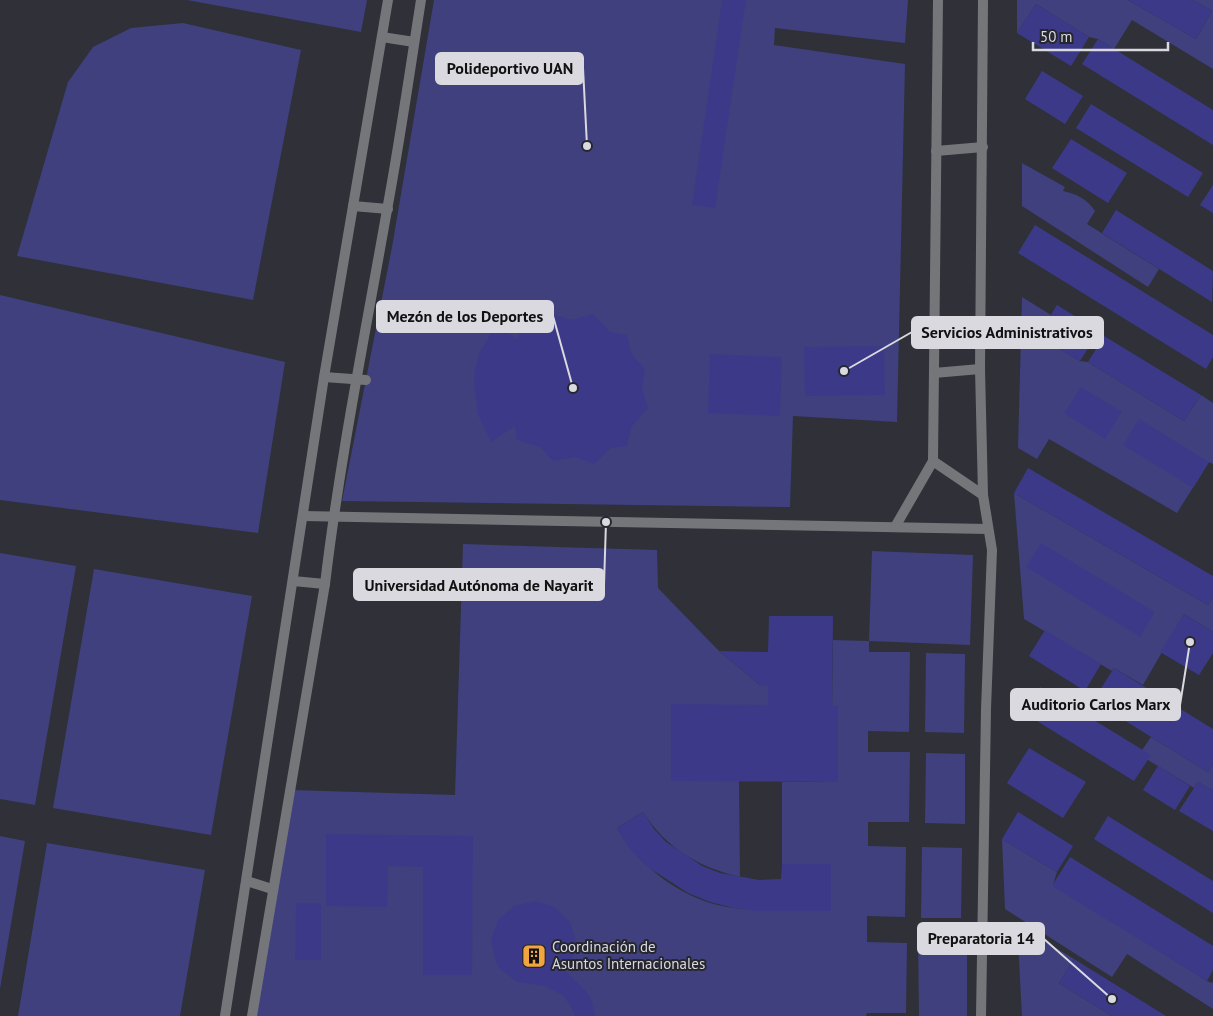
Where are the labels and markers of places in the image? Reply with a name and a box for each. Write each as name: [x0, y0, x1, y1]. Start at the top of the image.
callout: Polideportivo UAN: [436, 53, 583, 84]
callout: Mezón de los Deportes: [377, 301, 553, 332]
callout: Servicios Administrativos: [912, 317, 1103, 348]
callout: Universidad Autónoma de Nayarit: [354, 569, 604, 600]
callout: Auditorio Carlos Marx: [1011, 689, 1180, 720]
callout: Preparatoria 14: [918, 923, 1044, 954]
place label: Coordinación de Asuntos Internacionales: [552, 937, 705, 973]
building icon: Coordinación de Asuntos Internacionales: [521, 943, 547, 969]

